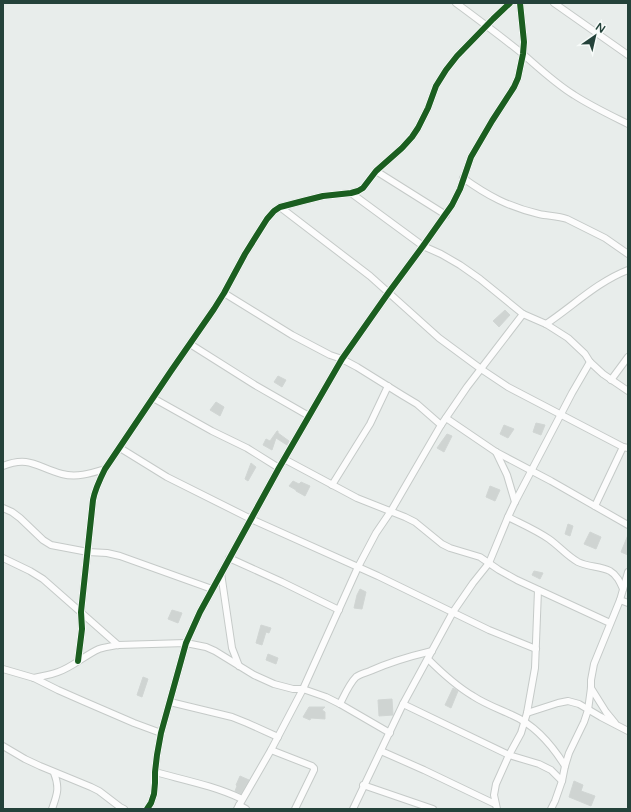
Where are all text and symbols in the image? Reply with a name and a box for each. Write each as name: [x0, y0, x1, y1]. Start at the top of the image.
north arrow: [575, 16, 615, 56]
text: N: [593, 20, 608, 36]

